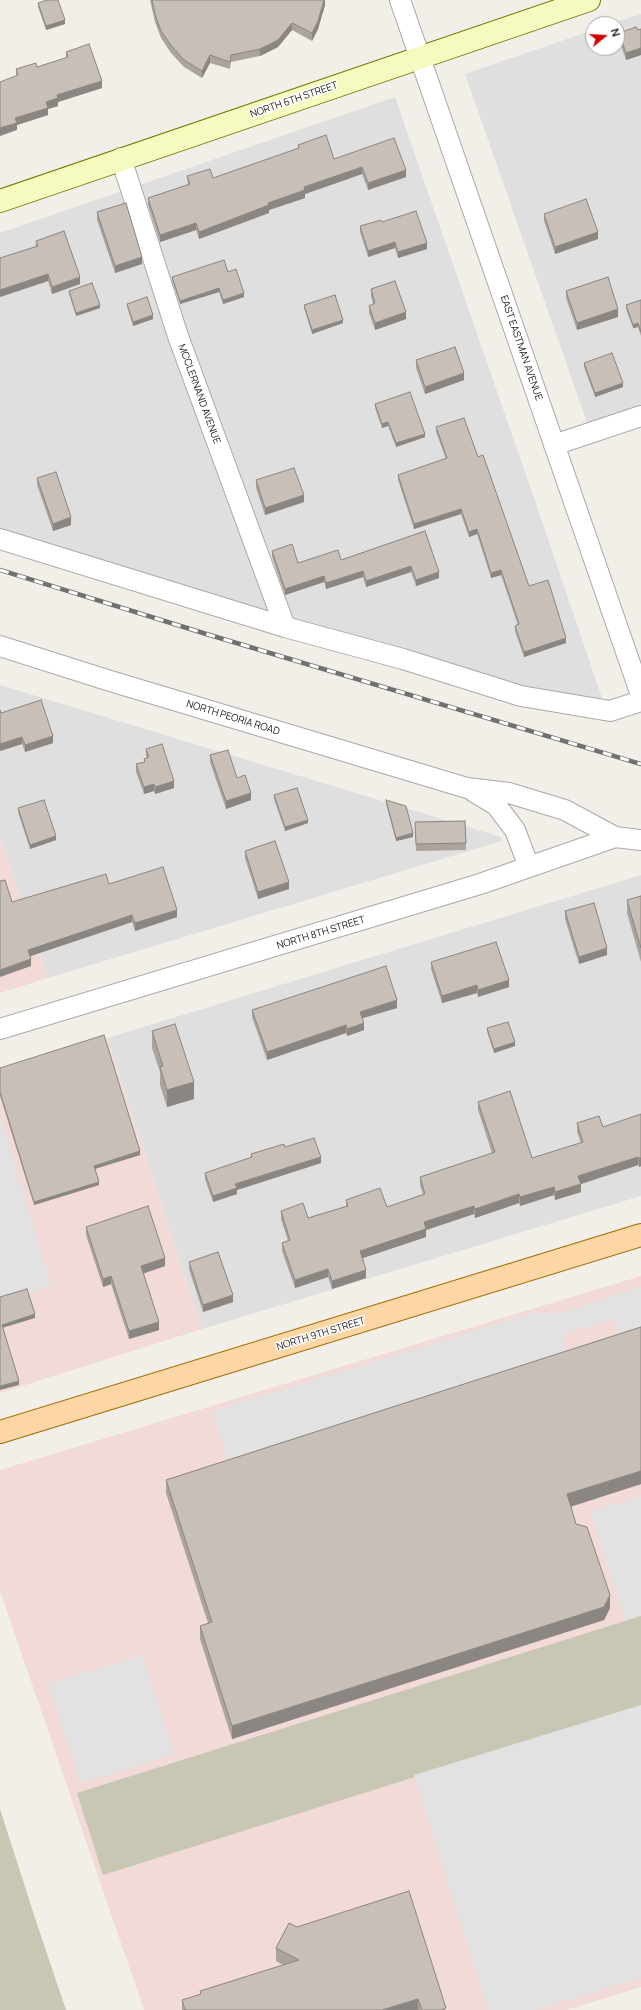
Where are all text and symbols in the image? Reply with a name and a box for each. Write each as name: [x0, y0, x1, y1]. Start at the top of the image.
north arrow: [585, 16, 625, 56]
text: N: [608, 26, 624, 39]
street label: NORTH 6TH STREET: [249, 79, 339, 121]
street label: EAST EASTMAN AVENUE: [497, 294, 545, 402]
street label: MCCLERNAND AVENUE: [175, 342, 223, 446]
street label: NORTH PEORIA ROAD: [185, 698, 281, 738]
street label: NORTH 8TH STREET: [275, 914, 367, 952]
street label: NORTH 9TH STREET: [275, 1315, 367, 1353]

